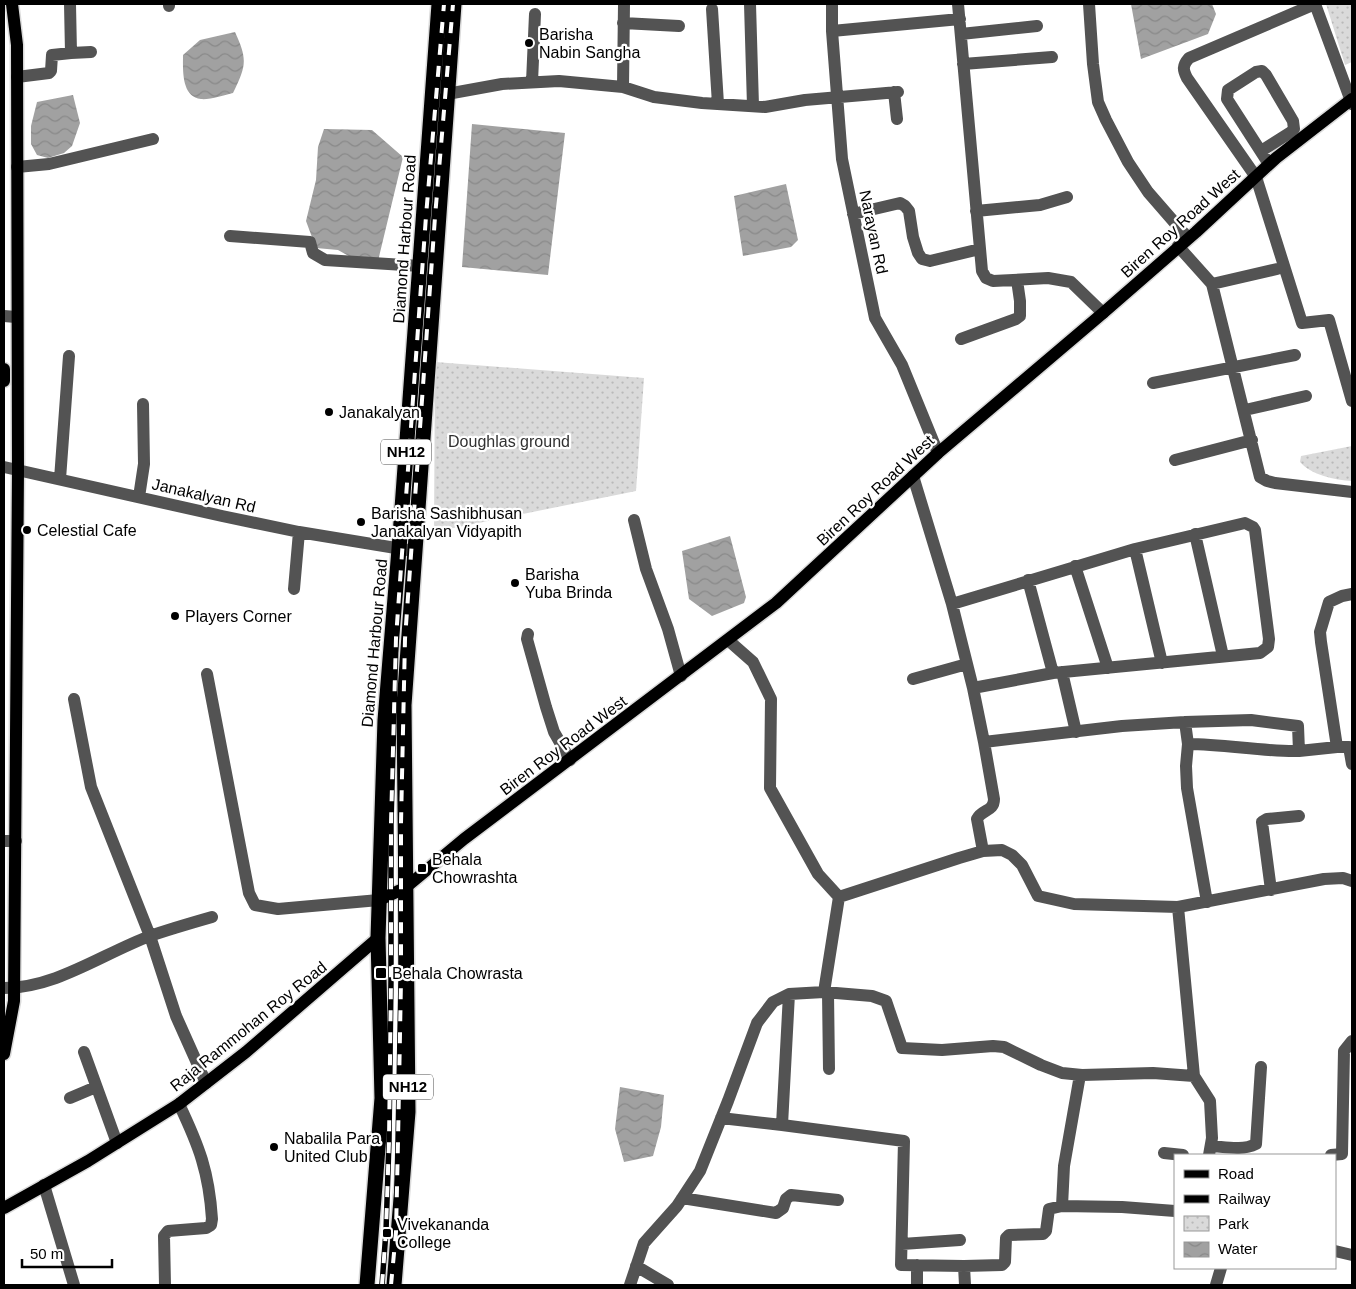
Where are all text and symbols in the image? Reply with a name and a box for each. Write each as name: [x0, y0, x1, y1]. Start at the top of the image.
place label: Barisha Nabin Sangha: [539, 26, 641, 61]
marker: Barisha Nabin Sangha: [523, 37, 535, 49]
street label: Diamond Harbour Road: [390, 154, 419, 324]
street label: Biren Roy Road West: [1118, 165, 1243, 281]
street label: Narayan Rd: [856, 189, 891, 276]
place label: Janakalyan: [339, 404, 420, 421]
marker: Janakalyan: [323, 406, 335, 418]
street label: Biren Roy Road West: [813, 431, 938, 549]
park label: Doughlas ground: [448, 433, 570, 450]
road number: NH12: [381, 440, 431, 464]
street label: Janakalyan Rd: [150, 475, 257, 516]
place label: Barisha Sashibhusan Janakalyan Vidyapith: [371, 505, 522, 540]
marker: Barisha Sashibhusan Janakalyan Vidyapith: [355, 516, 367, 528]
place label: Celestial Cafe: [37, 522, 137, 539]
marker: Celestial Cafe: [21, 524, 33, 536]
street label: Diamond Harbour Road: [359, 558, 390, 728]
place label: Barisha Yuba Brinda: [525, 566, 612, 601]
marker: Barisha Yuba Brinda: [509, 577, 521, 589]
place label: Players Corner: [185, 608, 292, 625]
marker: Players Corner: [169, 610, 181, 622]
street label: Biren Roy Road West: [497, 692, 630, 798]
place label: Behala Chowrashta: [432, 851, 517, 886]
marker: Behala Chowrashta: [416, 862, 428, 874]
street label: Raja Rammohan Roy Road: [167, 958, 330, 1095]
place label: Behala Chowrasta: [392, 965, 523, 982]
marker: Behala Chowrasta: [374, 966, 388, 980]
road number: NH12: [383, 1074, 433, 1100]
place label: Nabalila Para United Club: [284, 1130, 380, 1165]
marker: Nabalila Para United Club: [268, 1141, 280, 1153]
legend: [1174, 1154, 1336, 1269]
text: Road: [1218, 1165, 1254, 1182]
text: Railway: [1218, 1190, 1271, 1207]
text: Park: [1218, 1215, 1249, 1232]
place label: Vivekananda College: [397, 1216, 489, 1251]
marker: Vivekananda College: [381, 1227, 393, 1239]
scale bar: [22, 1236, 112, 1268]
text: Water: [1218, 1240, 1257, 1257]
text: 50 m: [30, 1245, 63, 1262]

